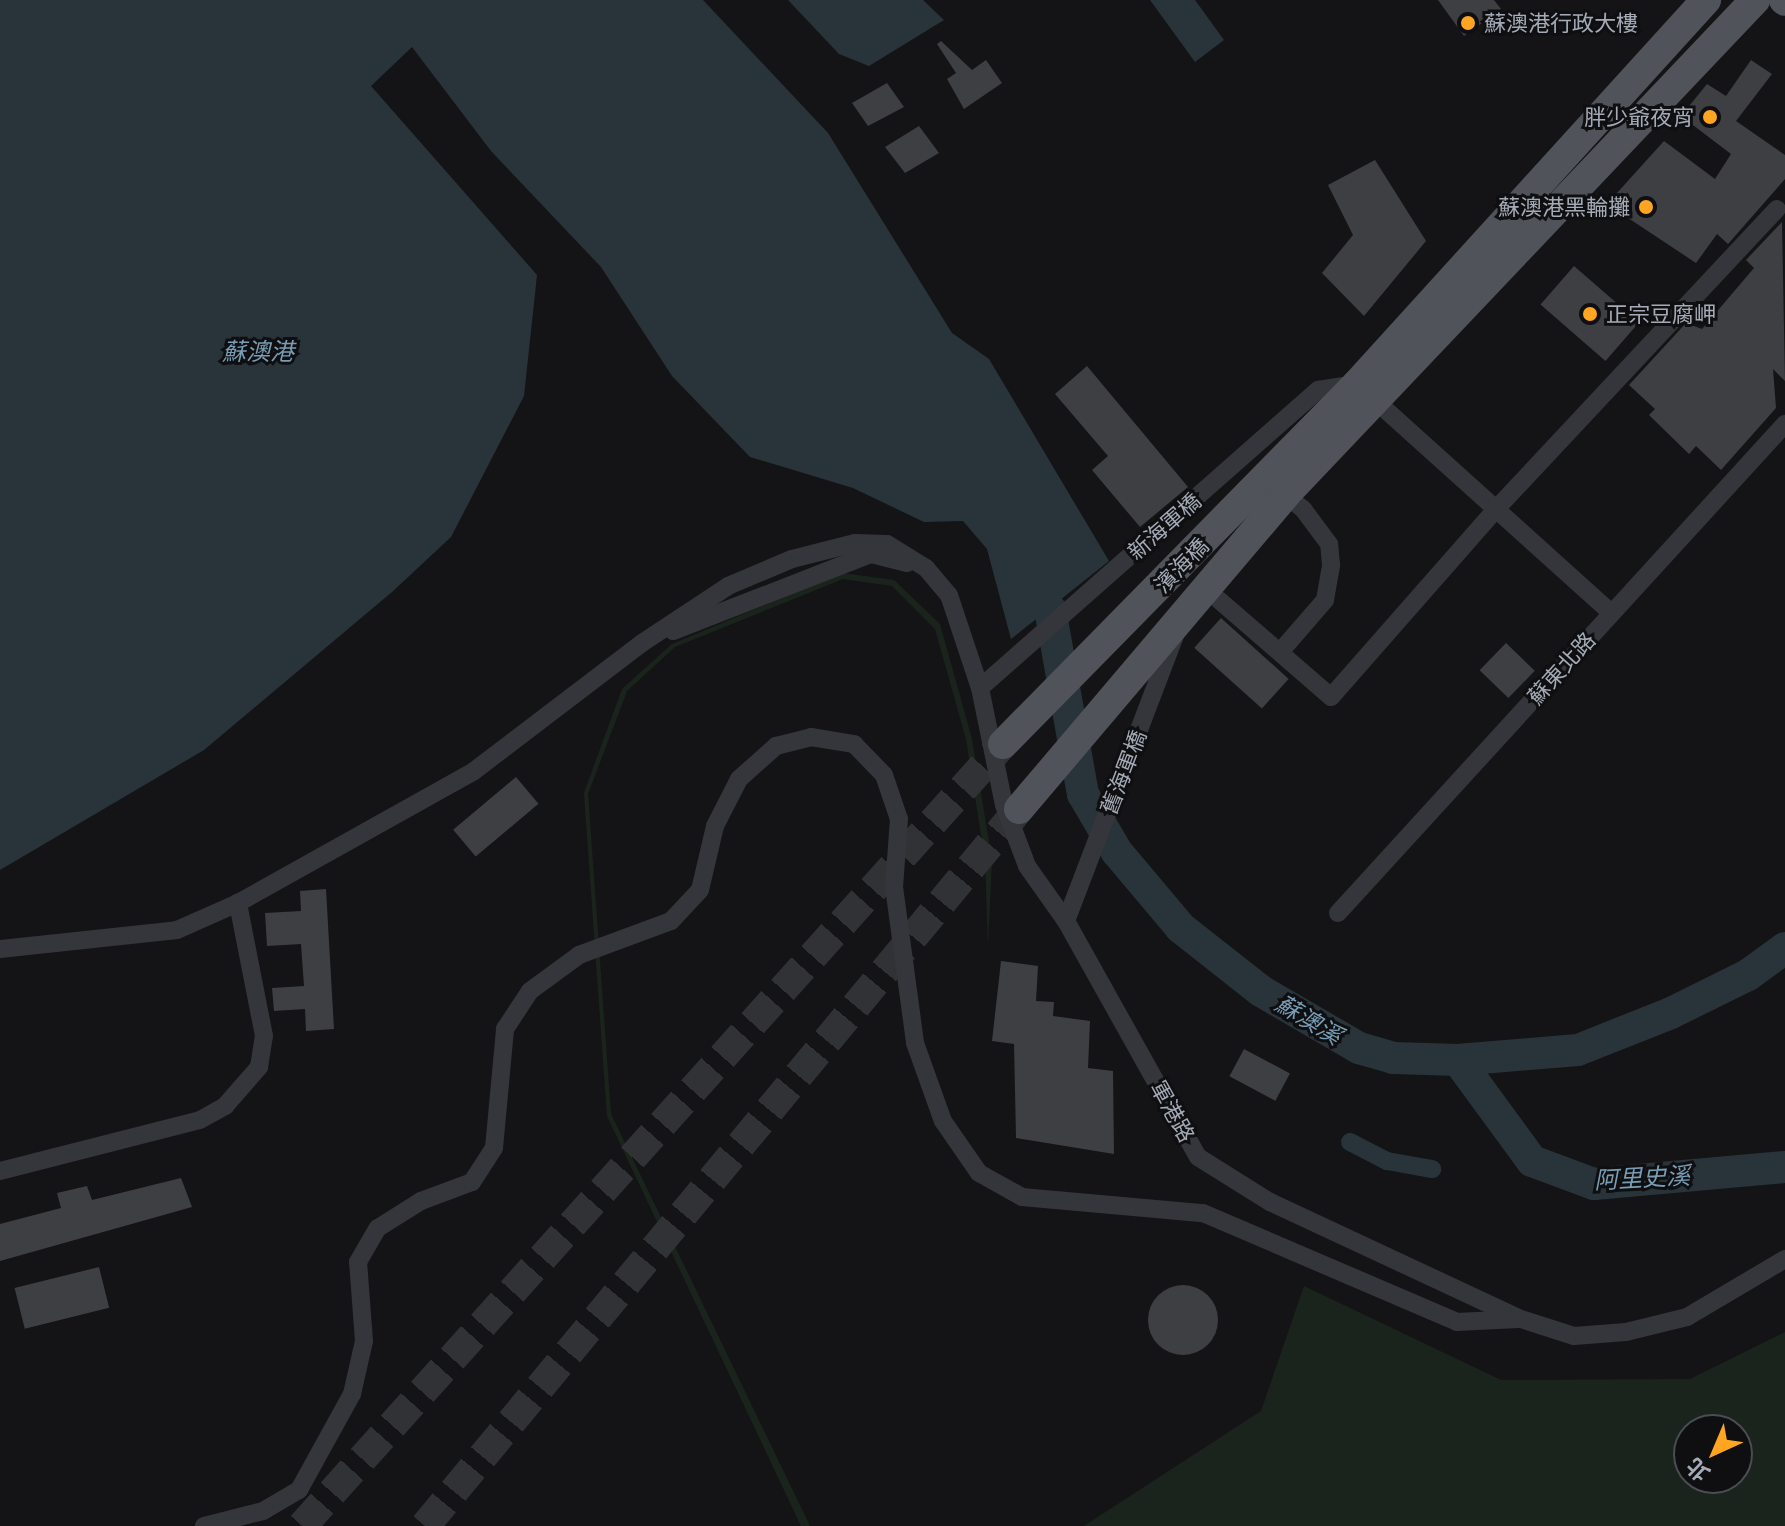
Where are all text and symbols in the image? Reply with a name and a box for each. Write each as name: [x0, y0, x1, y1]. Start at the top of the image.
place label: 蘇澳港行政大樓: [1484, 10, 1638, 36]
marker: 蘇澳港行政大樓: [1459, 14, 1477, 32]
place label: 胖少爺夜宵: [1584, 104, 1694, 130]
marker: 胖少爺夜宵: [1701, 108, 1719, 126]
place label: 蘇澳港黑輪攤: [1498, 194, 1630, 220]
marker: 蘇澳港黑輪攤: [1637, 198, 1655, 216]
place label: 正宗豆腐岬: [1606, 301, 1716, 327]
marker: 正宗豆腐岬: [1581, 305, 1599, 323]
water label: 蘇澳港: [222, 337, 294, 365]
street label: 新海軍橋: [1122, 487, 1206, 565]
street label: 濱海橋: [1149, 532, 1213, 598]
street label: 蘇東北路: [1522, 626, 1600, 710]
street label: 舊海軍橋: [1095, 726, 1151, 818]
water label: 蘇澳溪: [1271, 988, 1347, 1050]
street label: 軍港路: [1145, 1076, 1201, 1146]
water label: 阿里史溪: [1593, 1160, 1691, 1194]
north arrow: [1673, 1414, 1753, 1494]
text: 北: [1680, 1453, 1715, 1488]

